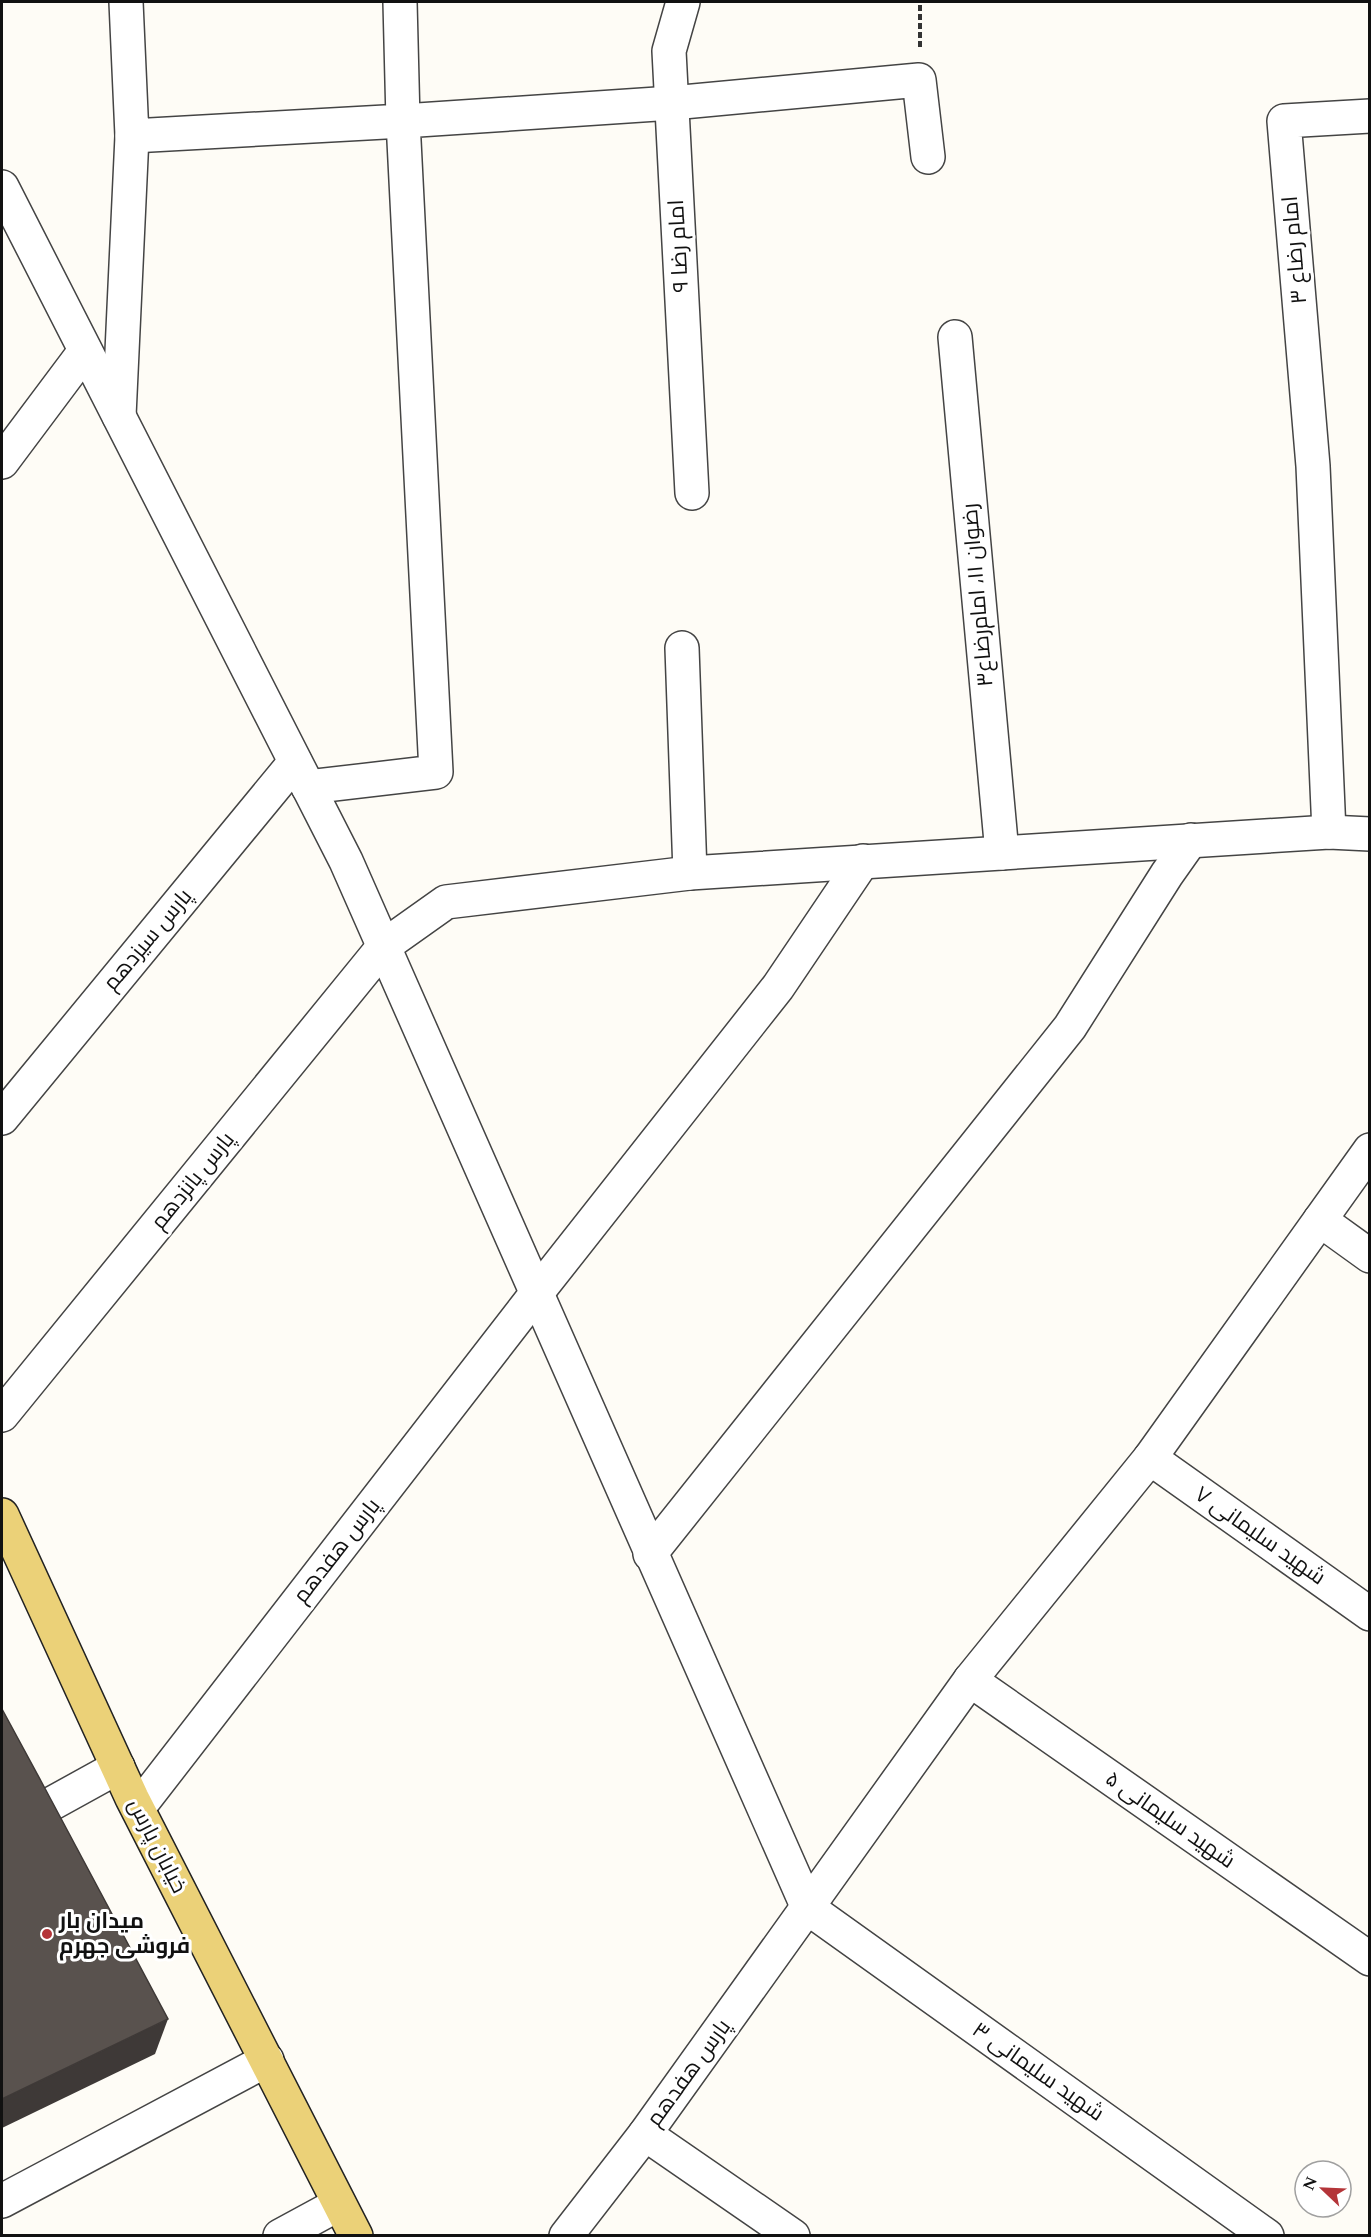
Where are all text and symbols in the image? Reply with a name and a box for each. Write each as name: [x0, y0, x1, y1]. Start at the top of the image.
street label: امام رضا‌ع ۳: [1274, 194, 1316, 306]
street label: امام رضا ۹: [660, 199, 698, 293]
street label: رضوان ۱۱، امام‌رضا‌ع‌۳: [954, 502, 1002, 688]
street label: پارس‌ سیزدهم: [95, 882, 201, 998]
street label: پارس‌ پانزدهم: [143, 1125, 243, 1237]
street label: شهید سلیمانی ۷: [1188, 1478, 1332, 1594]
street label: پارس‌ هفدهم: [285, 1491, 389, 1611]
street label: شهید سلیمانی ۵: [1098, 1763, 1242, 1877]
street label: خیابان پارس: [119, 1793, 195, 1899]
place label: میدان بار فروشی جهرم: [58, 1905, 190, 1963]
marker: میدان بار فروشی جهرم: [40, 1927, 54, 1941]
street label: پارس‌ هفدهم: [639, 2012, 739, 2134]
street label: شهید سلیمانی ۳: [965, 2014, 1111, 2130]
north arrow: [1293, 2159, 1353, 2219]
text: N: [1297, 2173, 1324, 2194]

